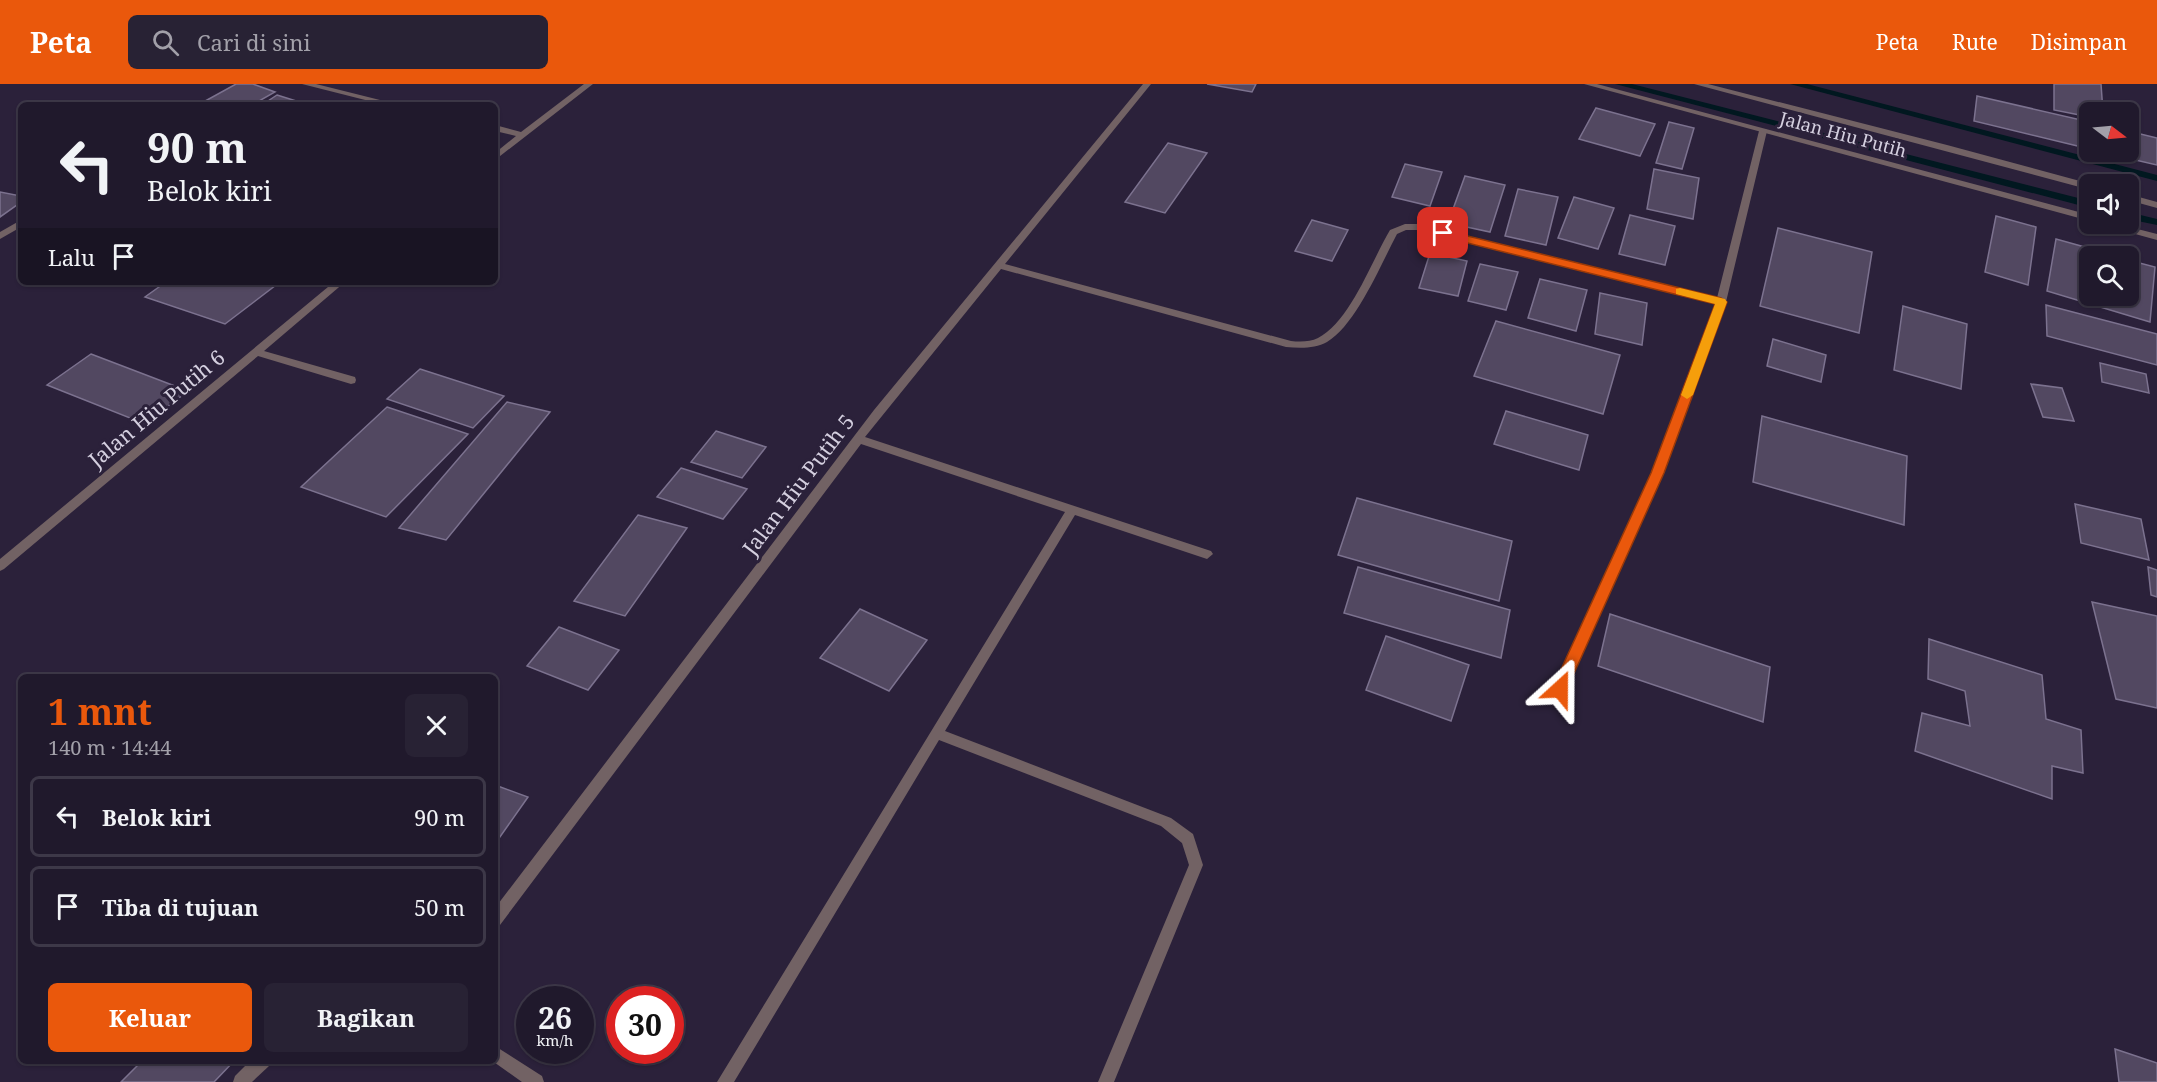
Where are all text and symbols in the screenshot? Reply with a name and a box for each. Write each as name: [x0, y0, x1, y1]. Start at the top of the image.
search box: [128, 15, 548, 69]
text: Peta: [30, 23, 92, 61]
icon: search: [149, 26, 182, 59]
text: Cari di sini: [197, 27, 311, 57]
text: Peta: [1876, 28, 1919, 56]
text: Rute: [1952, 28, 1998, 56]
text: Disimpan: [2031, 28, 2127, 56]
north arrow: [2079, 102, 2139, 162]
map controls: [2079, 102, 2139, 306]
street label: Jalan Hiu Putih: [1776, 105, 1909, 163]
text: 90 m: [147, 118, 247, 175]
icon: left: [48, 126, 126, 204]
text: Belok kiri: [147, 172, 272, 209]
button: sound: [2079, 174, 2139, 234]
pin: [1417, 207, 1468, 258]
icon: arrive: [1426, 216, 1459, 249]
icon: arrive: [107, 240, 140, 273]
text: Lalu: [48, 242, 95, 272]
button: search: [2079, 246, 2139, 306]
street label: Jalan Hiu Putih 6: [82, 343, 230, 474]
street label: Jalan Hiu Putih 5: [735, 408, 860, 561]
position arrow: [1528, 657, 1592, 721]
text: 1 mnt: [48, 687, 152, 736]
button: close: [405, 694, 468, 757]
text: 140 m · 14:44: [48, 734, 171, 761]
icon: left: [51, 800, 84, 833]
text: Belok kiri: [102, 802, 211, 832]
text: 90 m: [414, 802, 465, 832]
icon: arrive: [51, 890, 84, 923]
text: Tiba di tujuan: [102, 892, 259, 922]
text: 50 m: [414, 892, 465, 922]
button: Keluar: [48, 983, 252, 1052]
button: Bagikan: [264, 983, 468, 1052]
speed limit sign: 30: [606, 986, 684, 1064]
text: 26: [538, 997, 572, 1038]
text: km/h: [537, 1030, 573, 1050]

